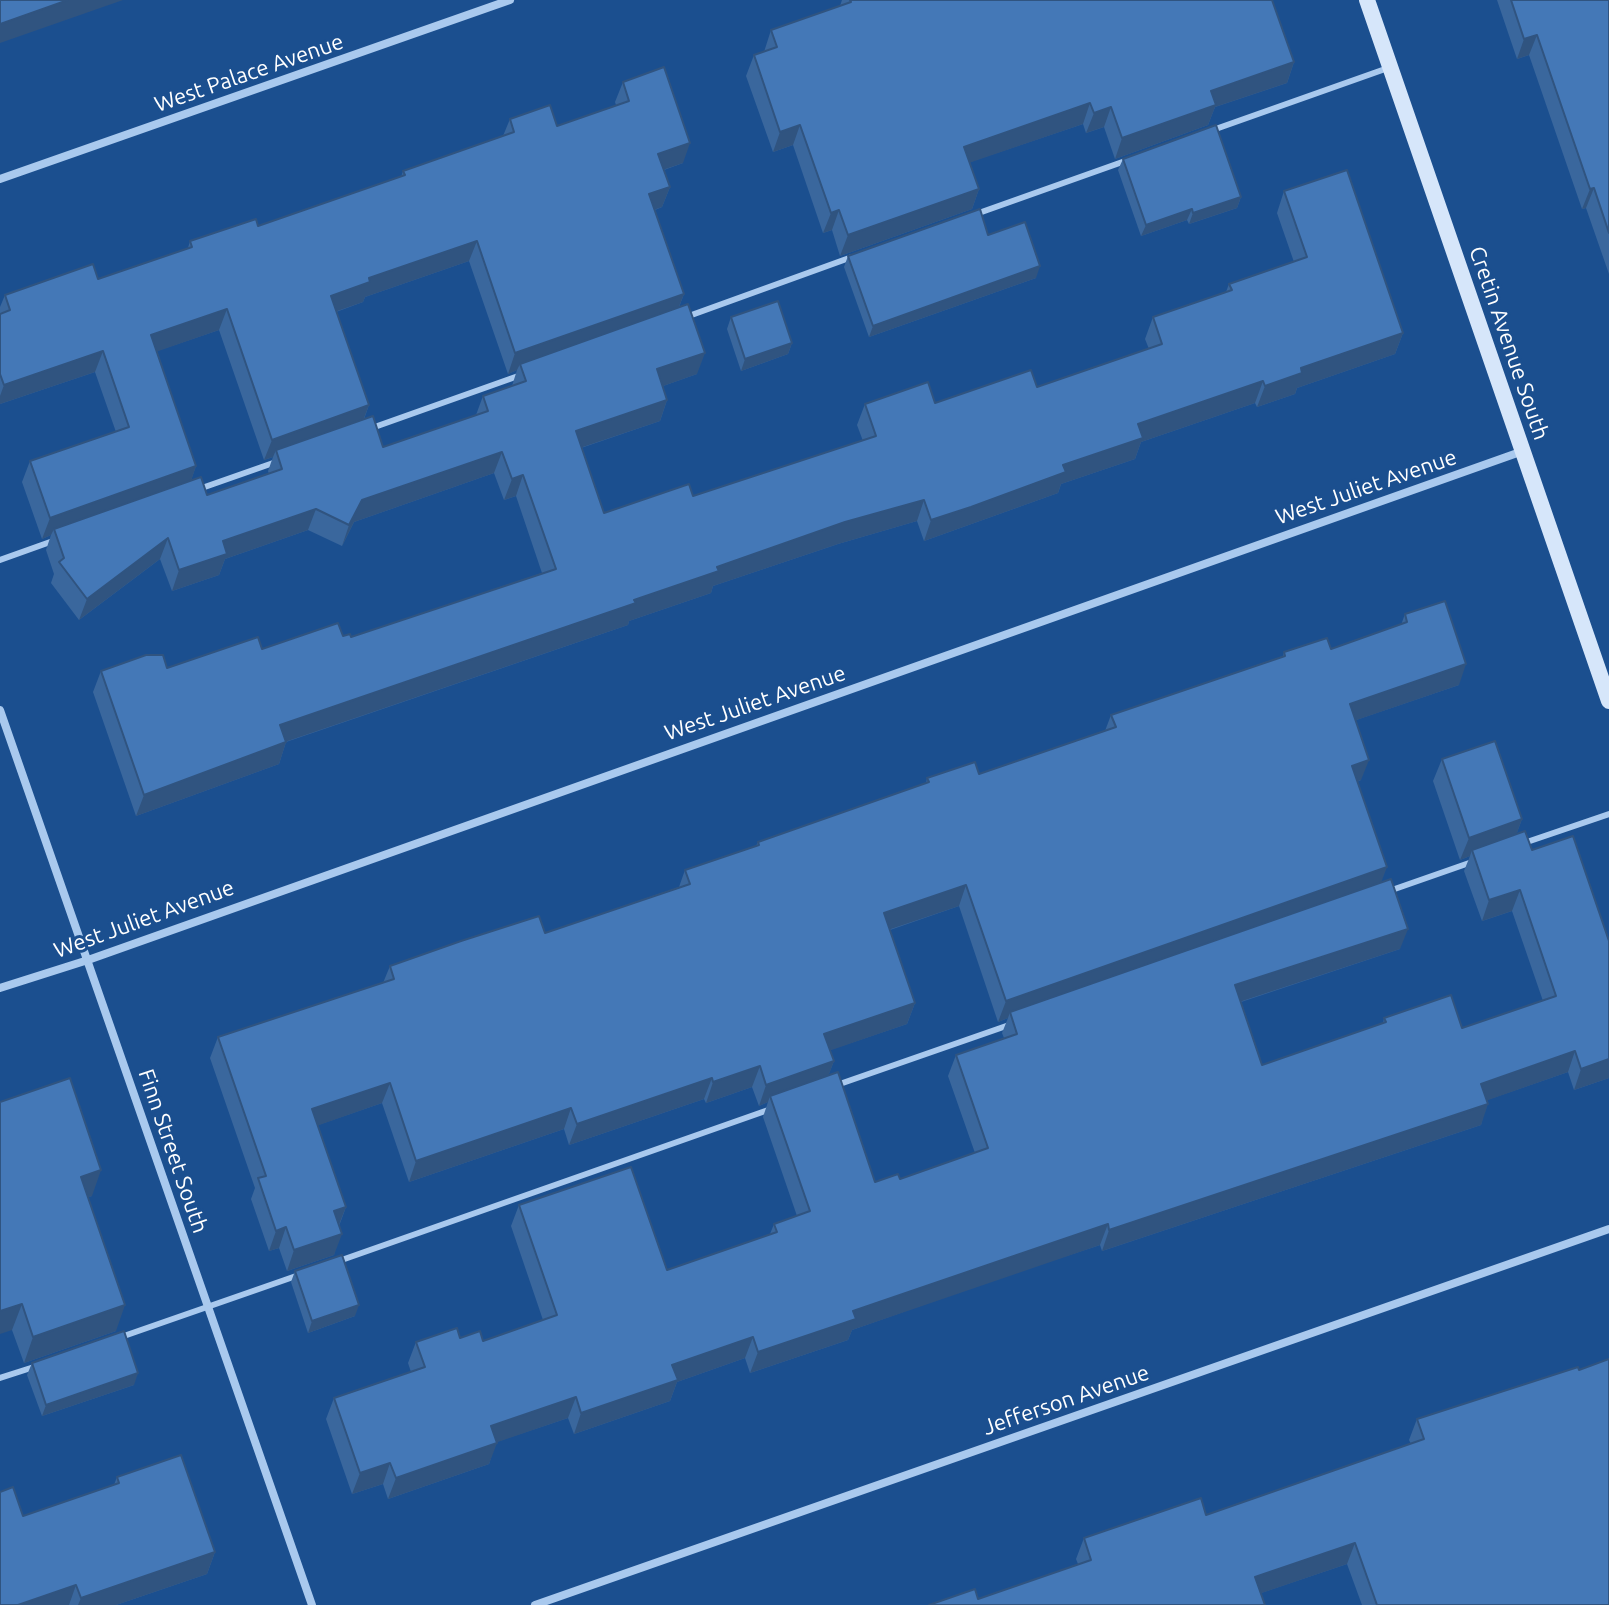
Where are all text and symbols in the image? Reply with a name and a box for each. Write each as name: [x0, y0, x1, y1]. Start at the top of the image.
street label: West Palace Avenue: [151, 28, 347, 118]
street label: Cretin Avenue South: [1463, 243, 1555, 443]
street label: West Juliet Avenue: [1272, 444, 1460, 530]
street label: West Juliet Avenue: [661, 660, 849, 746]
street label: West Juliet Avenue: [50, 874, 238, 964]
street label: Finn Street South: [133, 1066, 213, 1236]
street label: Jefferson Avenue: [979, 1359, 1153, 1441]

